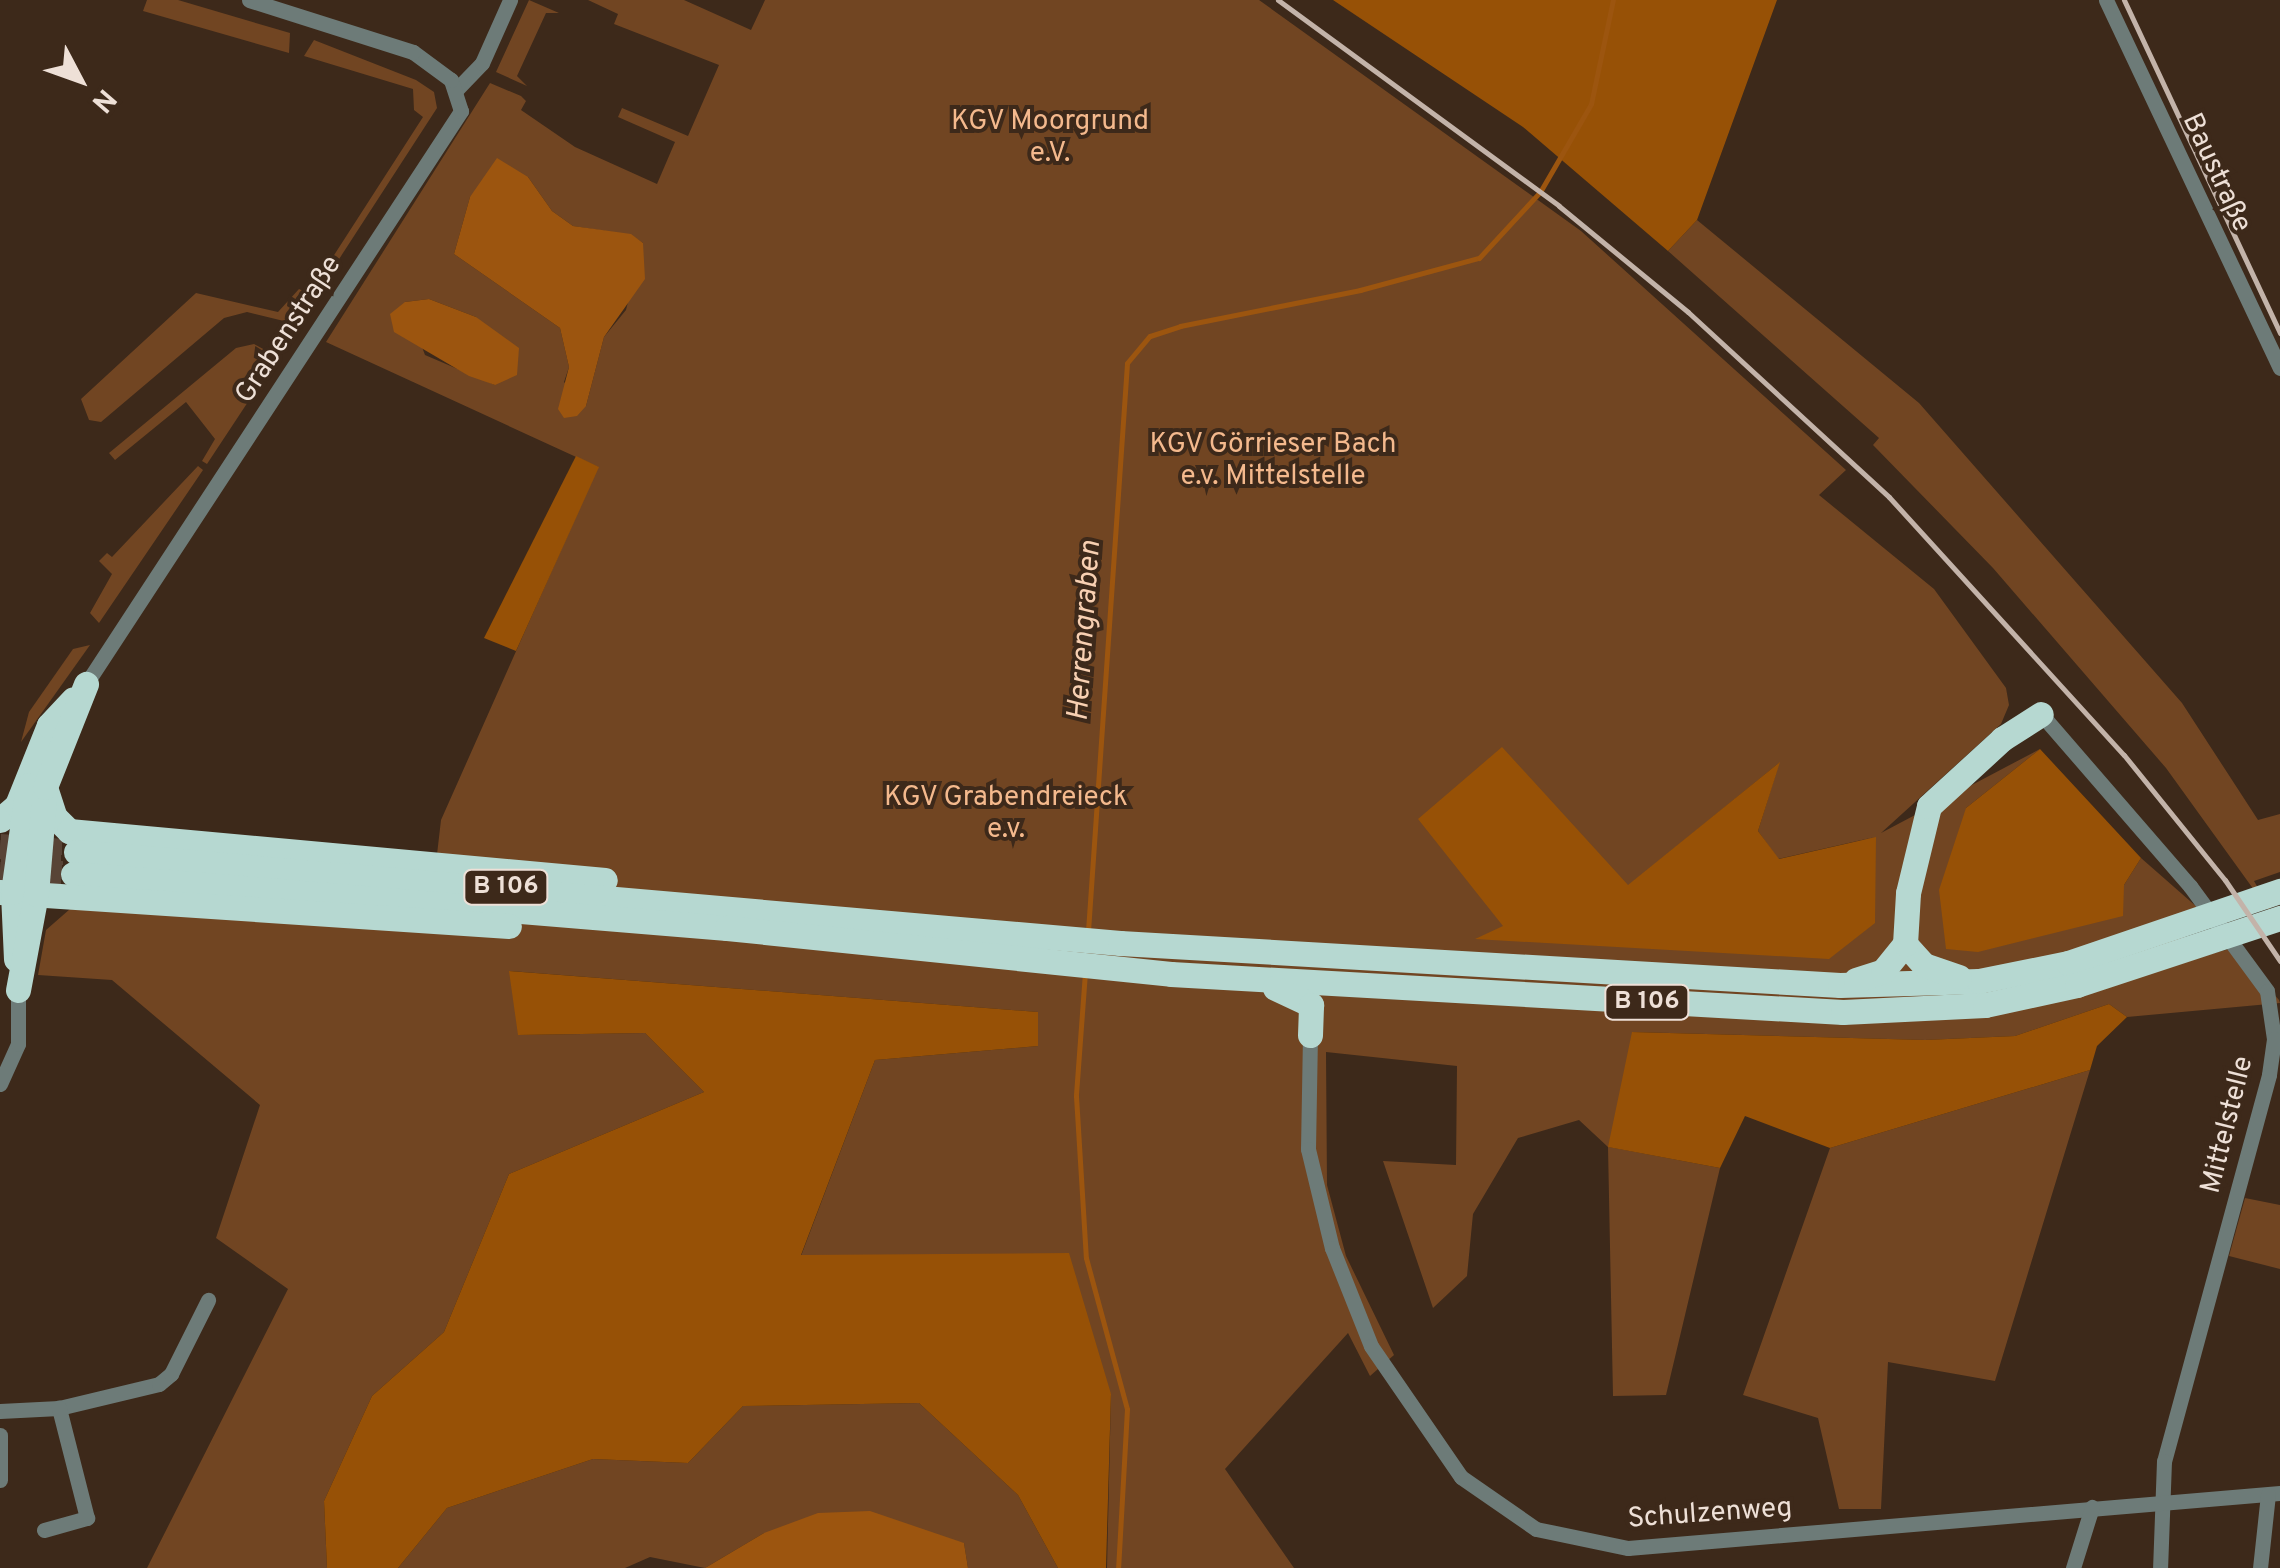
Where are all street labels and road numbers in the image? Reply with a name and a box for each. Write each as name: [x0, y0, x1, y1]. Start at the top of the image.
street label: Baustraße: [2174, 108, 2258, 238]
street label: Grabenstraße: [229, 250, 349, 410]
road number: B 106: [461, 867, 551, 907]
road number: B 106: [1602, 982, 1692, 1022]
street label: Mittelstelle: [2195, 1053, 2261, 1197]
street label: Schulzenweg: [1627, 1491, 1793, 1537]

